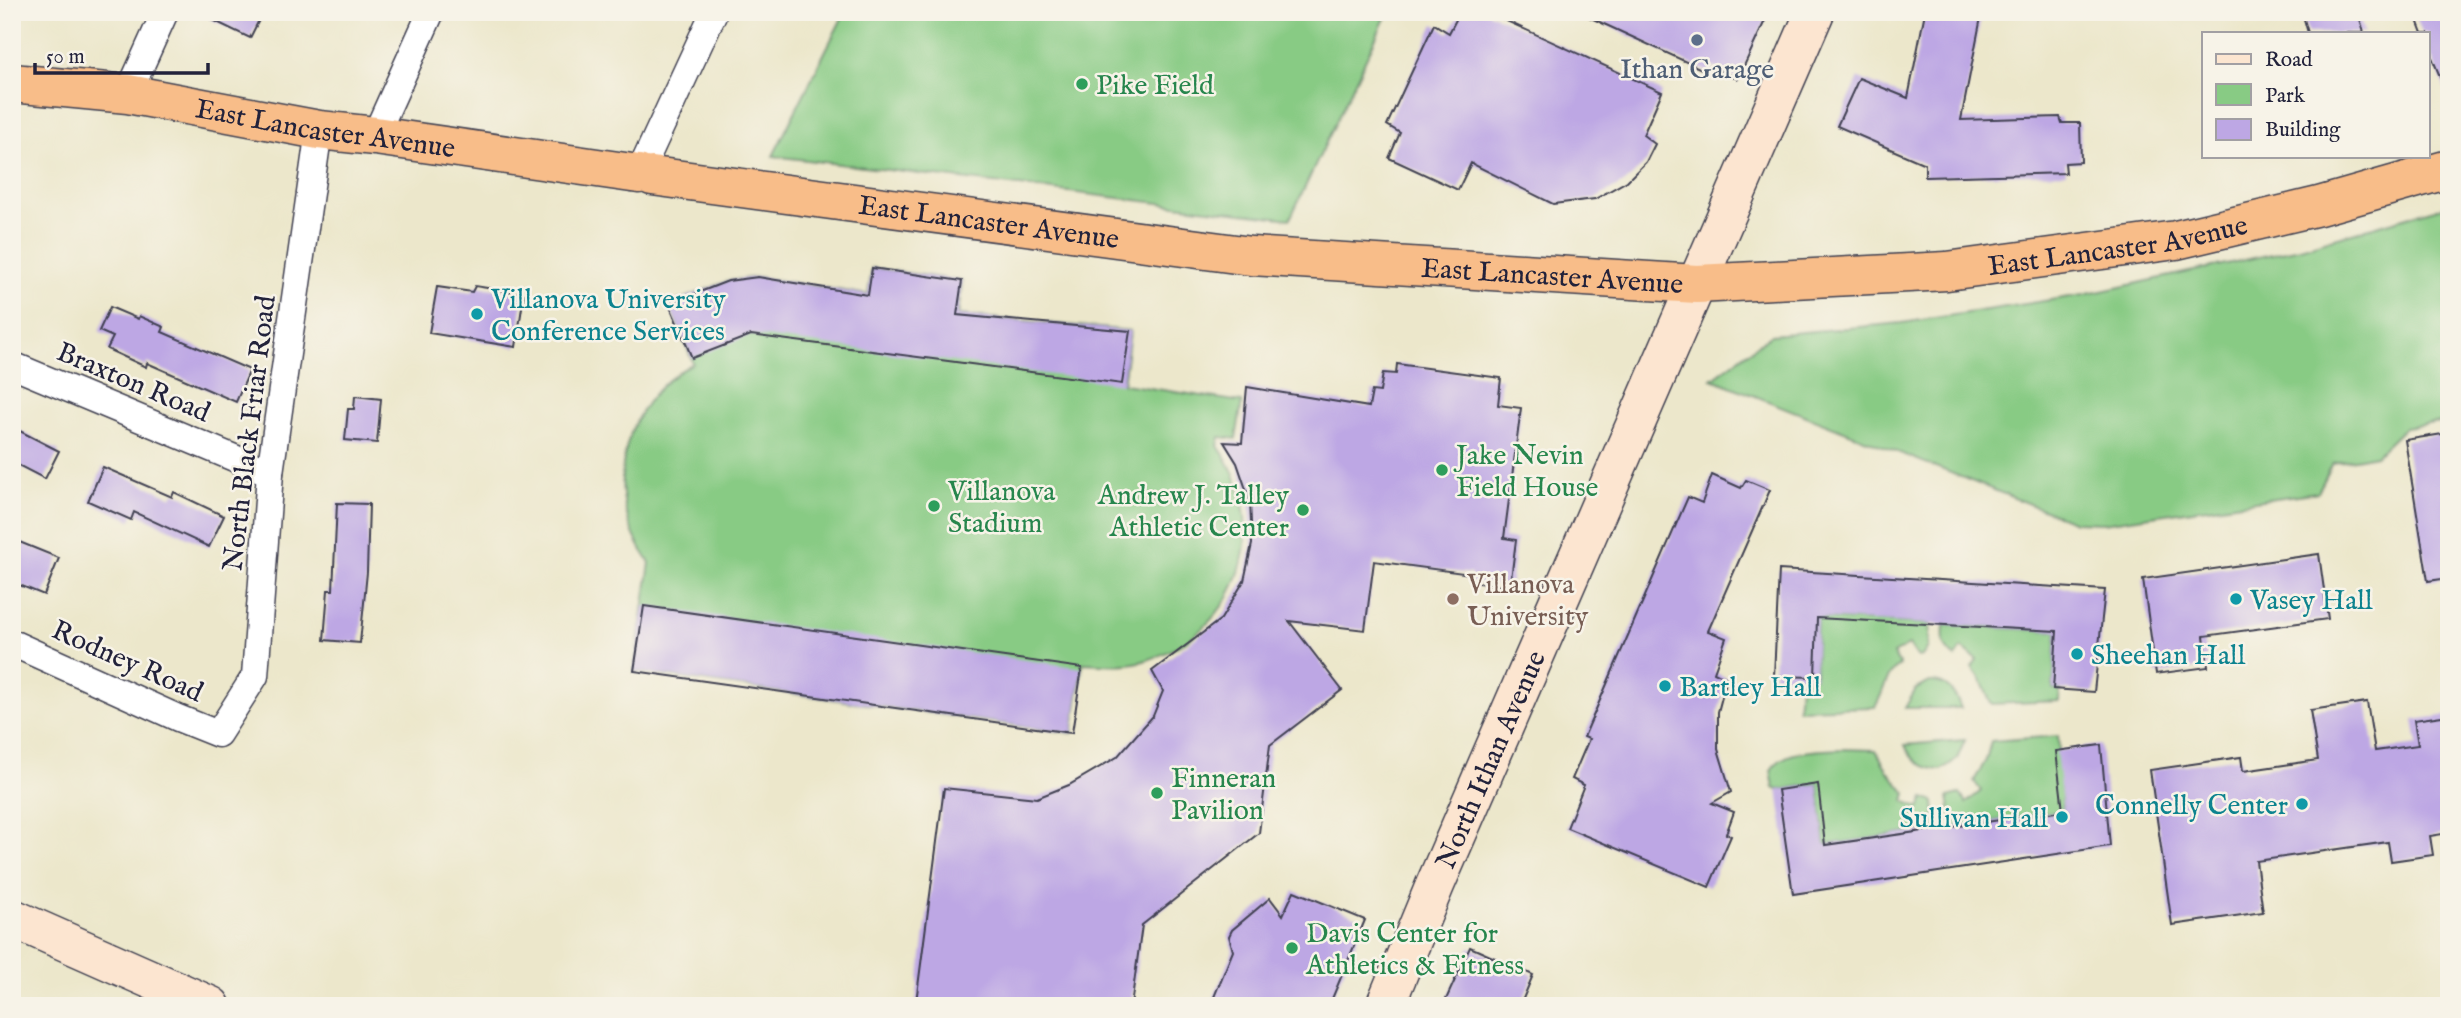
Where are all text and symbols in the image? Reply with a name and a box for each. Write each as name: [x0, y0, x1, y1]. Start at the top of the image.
scale bar: [35, 32, 208, 76]
marker: Ithan Garage: [1689, 32, 1705, 48]
legend: [2202, 32, 2430, 158]
text: 50 m: [46, 44, 85, 71]
text: Road: [2265, 47, 2313, 74]
place label: Ithan Garage: [1620, 53, 1774, 88]
place label: Pike Field: [1096, 69, 1214, 104]
marker: Pike Field: [1074, 76, 1090, 92]
text: Park: [2265, 83, 2306, 110]
street label: East Lancaster Avenue: [192, 92, 458, 167]
text: Building: [2265, 117, 2341, 144]
street label: East Lancaster Avenue: [856, 189, 1121, 258]
street label: East Lancaster Avenue: [1986, 209, 2251, 285]
street label: East Lancaster Avenue: [1420, 252, 1684, 303]
place label: Villanova University Conference Services: [490, 283, 726, 350]
street label: North Black Friar Road: [216, 293, 285, 573]
marker: Villanova University Conference Services: [469, 306, 485, 322]
street label: Braxton Road: [51, 335, 215, 431]
place label: Jake Nevin Field House: [1453, 439, 1599, 506]
marker: Jake Nevin Field House: [1434, 462, 1450, 478]
place label: Villanova Stadium: [947, 475, 1056, 542]
place label: Andrew J. Talley Athletic Center: [1097, 479, 1289, 546]
marker: Villanova Stadium: [926, 498, 942, 514]
marker: Andrew J. Talley Athletic Center: [1295, 502, 1311, 518]
place label: Villanova University: [1466, 568, 1589, 635]
place label: Vasey Hall: [2249, 584, 2373, 619]
marker: Villanova University: [1445, 591, 1461, 607]
marker: Vasey Hall: [2228, 591, 2244, 607]
street label: Rodney Road: [46, 613, 208, 711]
place label: Sheehan Hall: [2091, 639, 2246, 674]
street label: North Ithan Avenue: [1429, 646, 1555, 875]
marker: Sheehan Hall: [2069, 646, 2085, 662]
place label: Bartley Hall: [1679, 671, 1822, 706]
marker: Bartley Hall: [1657, 678, 1673, 694]
place label: Finneran Pavilion: [1171, 762, 1276, 829]
marker: Finneran Pavilion: [1149, 785, 1165, 801]
place label: Connelly Center: [2095, 789, 2288, 824]
marker: Connelly Center: [2294, 796, 2310, 812]
place label: Sullivan Hall: [1900, 802, 2048, 837]
marker: Sullivan Hall: [2054, 809, 2070, 825]
place label: Davis Center for Athletics & Fitness: [1305, 917, 1524, 984]
marker: Davis Center for Athletics & Fitness: [1284, 940, 1300, 956]

